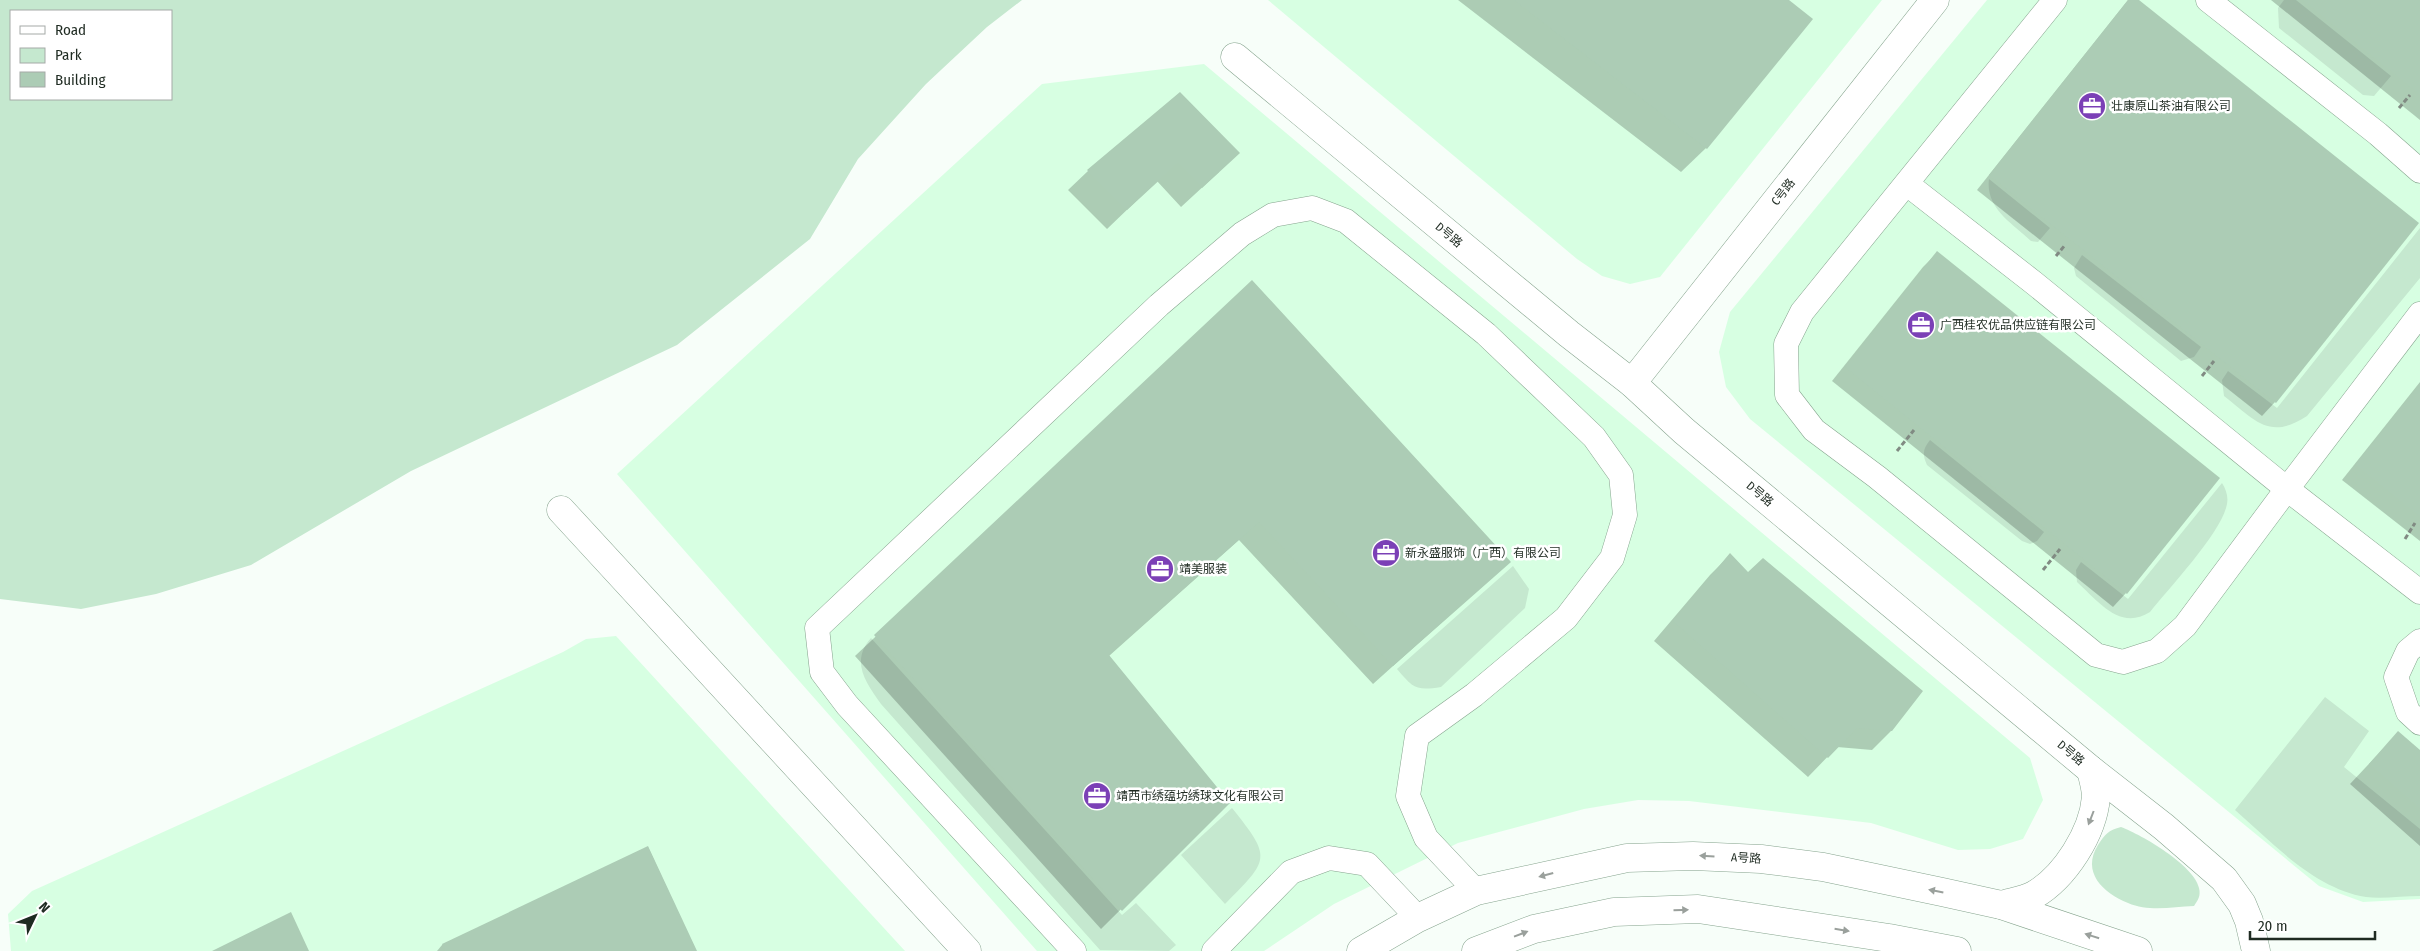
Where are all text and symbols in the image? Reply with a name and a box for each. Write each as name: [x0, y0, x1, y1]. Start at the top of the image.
legend: [10, 10, 172, 100]
text: Road: [55, 21, 86, 39]
text: Park: [55, 46, 82, 64]
text: Building: [55, 71, 106, 89]
office icon: 壮康原山茶油有限公司: [2077, 91, 2107, 121]
place label: 壮康原山茶油有限公司: [2111, 99, 2231, 113]
street label: C号路: [1768, 176, 1798, 208]
street label: D号路: [1433, 220, 1465, 250]
office icon: 广西桂农优品供应链有限公司: [1906, 310, 1936, 340]
place label: 广西桂农优品供应链有限公司: [1940, 318, 2096, 332]
street label: D号路: [1744, 479, 1776, 509]
office icon: 新永盛服饰（广西）有限公司: [1371, 538, 1401, 568]
place label: 新永盛服饰（广西）有限公司: [1405, 546, 1561, 560]
office icon: 靖美服装: [1145, 554, 1175, 584]
place label: 靖美服装: [1179, 562, 1227, 576]
street label: D号路: [2055, 738, 2087, 768]
office icon: 靖西市绣蕴坊绣球文化有限公司: [1082, 781, 1112, 811]
place label: 靖西市绣蕴坊绣球文化有限公司: [1116, 789, 1284, 803]
one-way arrow: [2086, 811, 2094, 825]
street label: A号路: [1730, 850, 1762, 866]
one-way arrow: [1699, 852, 1715, 860]
one-way arrow: [1539, 872, 1554, 880]
one-way arrow: [1928, 886, 1944, 894]
north arrow: [10, 891, 60, 941]
text: N: [35, 899, 53, 916]
one-way arrow: [1673, 905, 1689, 913]
scale bar: [2250, 908, 2375, 940]
text: 20 m: [2258, 917, 2288, 935]
one-way arrow: [1834, 927, 1850, 935]
one-way arrow: [1514, 930, 1529, 938]
one-way arrow: [2084, 931, 2099, 939]

